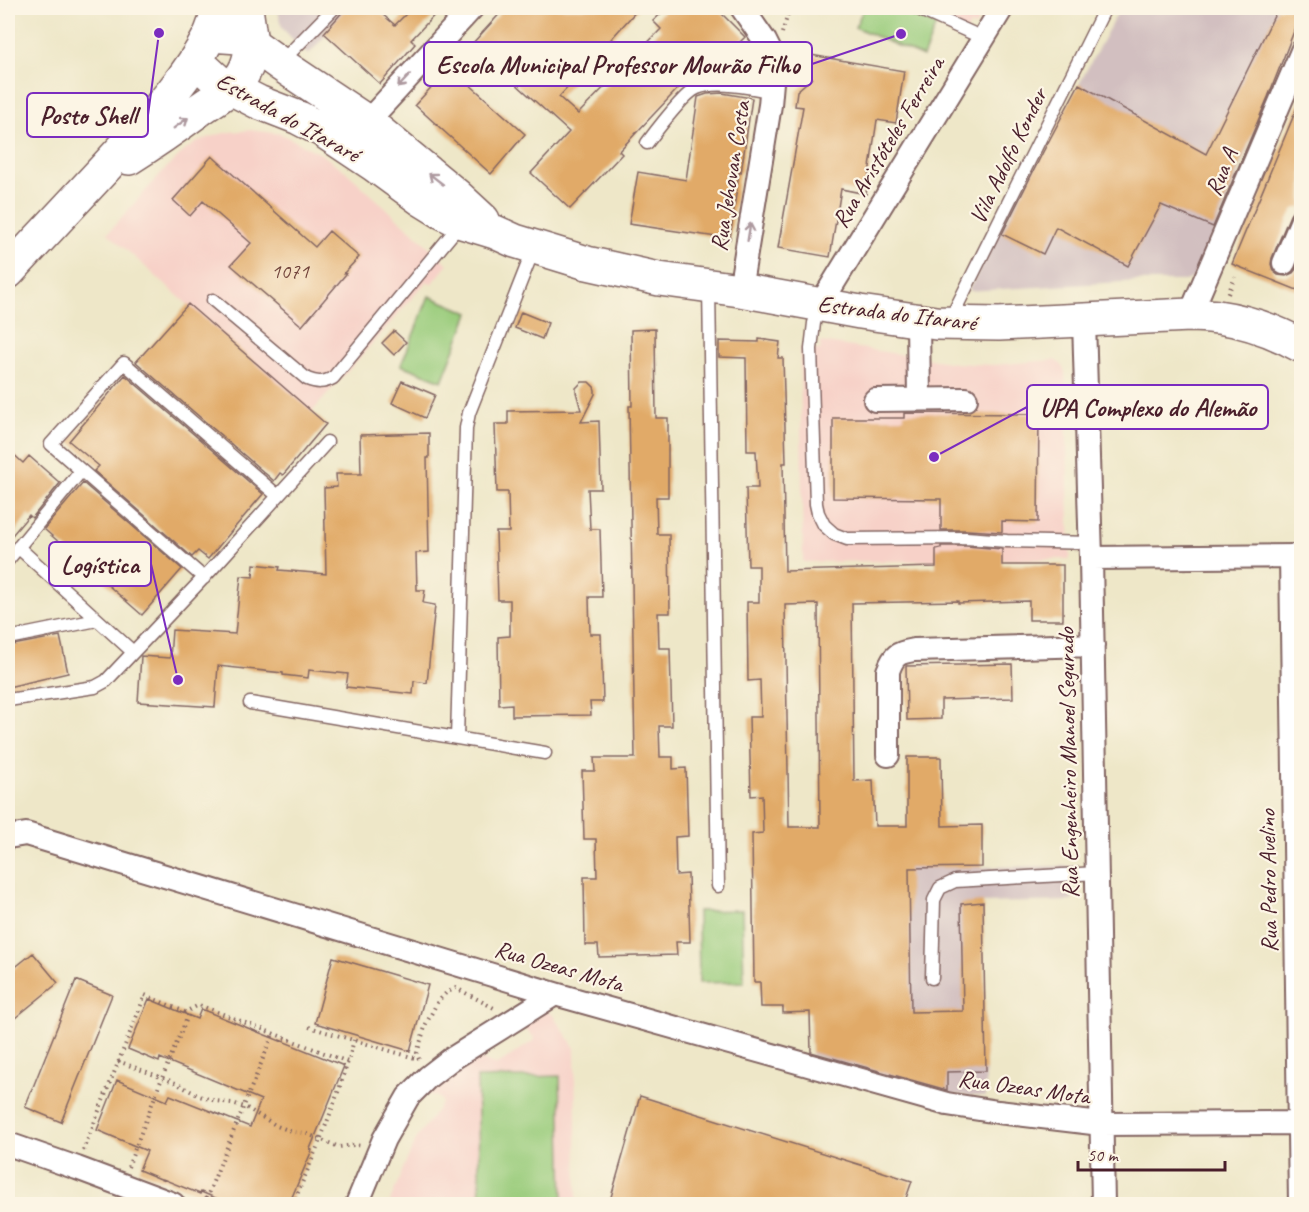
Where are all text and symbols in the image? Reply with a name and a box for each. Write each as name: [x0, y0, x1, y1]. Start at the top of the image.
callout: Escola Municipal Professor Mourão Filho: [424, 42, 812, 86]
text: Escola Municipal Professor Mourão Filho: [436, 48, 801, 81]
street label: Rua Aristóteles Ferreira: [825, 49, 952, 233]
street label: Estrada do Itararé: [211, 65, 369, 171]
one-way arrow: [397, 74, 411, 89]
street label: Vila Adolfo Konder: [962, 81, 1055, 229]
callout: Posto Shell: [27, 93, 148, 137]
street label: Rua Jehovan Costa: [703, 97, 757, 253]
text: Posto Shell: [39, 99, 141, 132]
one-way arrow: [173, 117, 189, 130]
street label: Rua A: [1198, 143, 1245, 200]
one-way arrow: [428, 172, 444, 185]
one-way arrow: [744, 223, 755, 243]
house number: 1071: [271, 258, 310, 284]
street label: Estrada do Itararé: [816, 288, 982, 338]
callout: UPA Complexo do Alemão: [1027, 385, 1268, 429]
text: UPA Complexo do Alemão: [1040, 391, 1258, 424]
callout: Logística: [49, 542, 151, 586]
text: Logística: [61, 548, 141, 581]
street label: Rua Engenheiro Manoel Segurado: [1051, 626, 1085, 899]
street label: Rua Pedro Avelino: [1252, 808, 1284, 953]
street label: Rua Ozeas Mota: [491, 933, 629, 999]
street label: Rua Ozeas Mota: [956, 1063, 1094, 1111]
scale bar: [1078, 1134, 1225, 1172]
text: 50 m: [1087, 1144, 1120, 1166]

